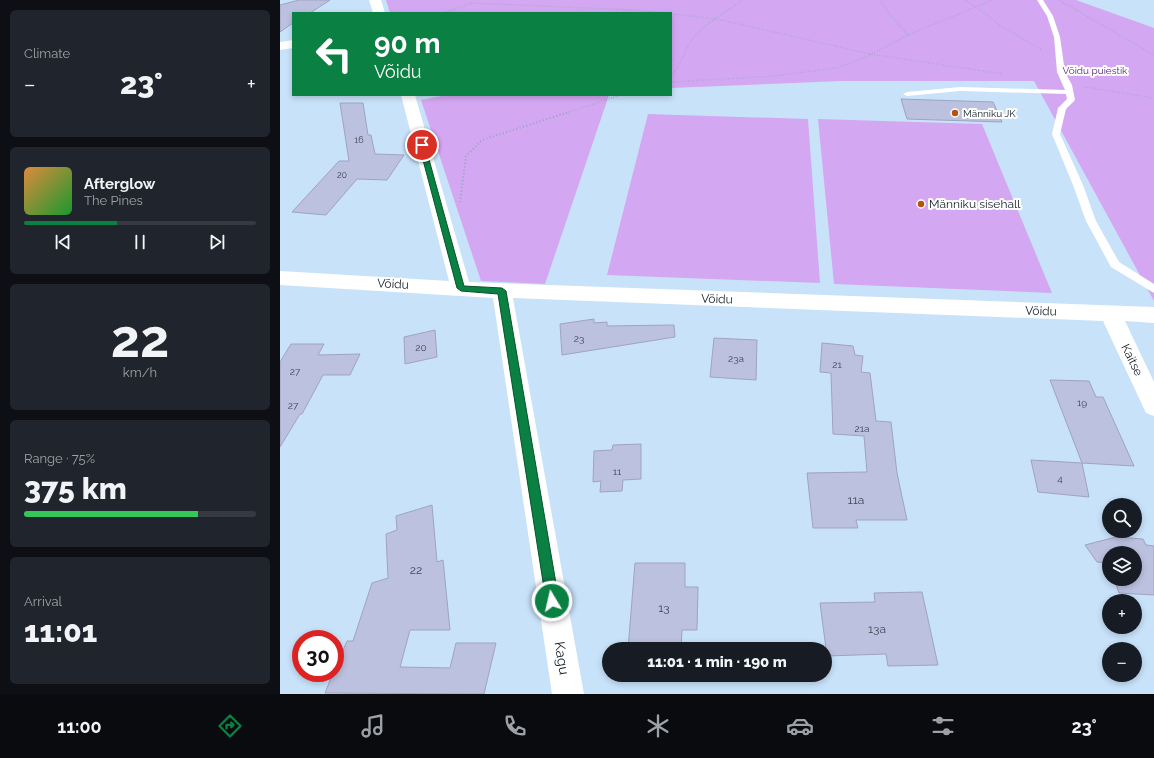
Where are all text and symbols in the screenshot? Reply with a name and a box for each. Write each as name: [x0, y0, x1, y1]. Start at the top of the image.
text: 90 m: [374, 27, 440, 60]
icon: left: [308, 28, 360, 80]
text: Climate: [24, 46, 70, 61]
text: Võidu: [374, 61, 422, 82]
park label: Võidu puiestik: [1063, 65, 1128, 76]
text: 23°: [120, 66, 163, 101]
text: −: [24, 71, 36, 97]
text: +: [247, 71, 256, 97]
marker: Männiku JK: [950, 108, 960, 118]
place label: Männiku JK: [963, 108, 1016, 119]
pin: [405, 128, 439, 162]
icon: arrive: [411, 134, 433, 156]
house number: 16: [354, 135, 364, 145]
house number: 20: [337, 170, 348, 180]
text: Afterglow: [84, 175, 155, 193]
text: The Pines: [84, 193, 143, 208]
place label: Männiku sisehall: [929, 197, 1021, 211]
marker: Männiku sisehall: [916, 199, 926, 209]
icon: previous: [52, 231, 74, 253]
icon: pause: [129, 231, 151, 253]
icon: next: [206, 231, 228, 253]
street label: Võidu: [377, 276, 409, 292]
street label: Võidu: [701, 291, 733, 307]
street label: Võidu: [1025, 303, 1057, 319]
text: 22: [111, 308, 169, 369]
house number: 23: [574, 333, 584, 344]
house number: 20: [415, 342, 427, 353]
street label: Kaitse: [1118, 342, 1146, 378]
house number: 23a: [728, 353, 744, 364]
house number: 21: [832, 359, 842, 370]
text: km/h: [123, 365, 157, 380]
house number: 27: [290, 366, 301, 377]
house number: 19: [1077, 397, 1087, 408]
house number: 27: [288, 400, 299, 411]
house number: 21a: [855, 423, 869, 434]
text: Range · 75%: [24, 451, 95, 466]
house number: 11: [613, 466, 622, 477]
text: 375 km: [24, 471, 127, 506]
house number: 4: [1057, 473, 1063, 484]
house number: 11a: [848, 493, 864, 507]
map controls: [1102, 498, 1142, 682]
button: search: [1102, 498, 1142, 538]
button: layers: [1102, 546, 1142, 586]
house number: 22: [410, 563, 422, 577]
position arrow: [531, 580, 573, 622]
text: Arrival: [24, 594, 62, 609]
button: +: [1102, 594, 1142, 634]
house number: 13: [658, 601, 670, 615]
text: 11:01: [24, 614, 97, 649]
house number: 13a: [868, 622, 886, 636]
speed limit sign: 30: [292, 630, 344, 682]
street label: Kagu: [551, 640, 573, 676]
button: −: [1102, 642, 1142, 682]
text: 11:01 · 1 min · 190 m: [647, 653, 787, 671]
icon: directions: [216, 712, 244, 740]
icon: music: [359, 712, 387, 740]
icon: phone: [501, 712, 529, 740]
icon: climate: [644, 712, 672, 740]
icon: car: [786, 712, 814, 740]
icon: filters: [929, 712, 957, 740]
text: 11:00: [57, 716, 102, 737]
text: 23°: [1072, 716, 1097, 737]

